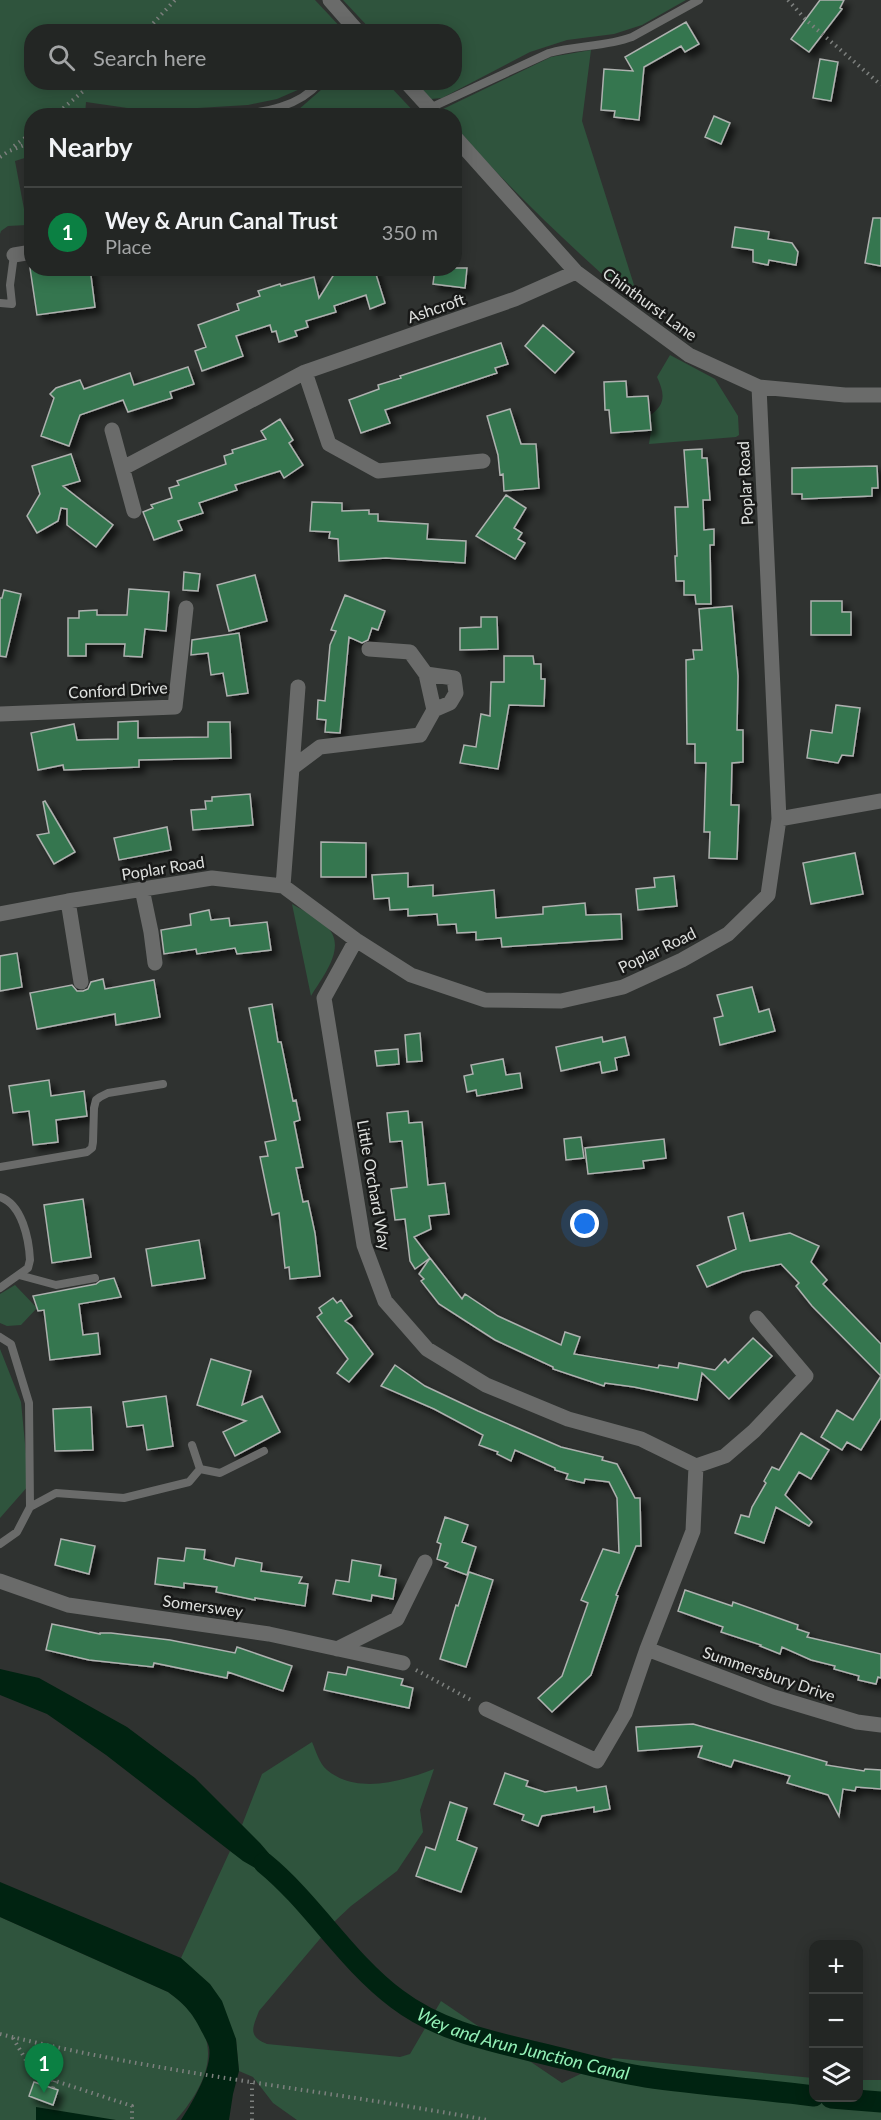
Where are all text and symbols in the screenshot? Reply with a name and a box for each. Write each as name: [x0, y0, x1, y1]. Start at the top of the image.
search box: [24, 24, 462, 90]
icon: search: [45, 41, 78, 74]
text: Search here: [93, 44, 206, 71]
text: Nearby: [48, 131, 133, 163]
text: Wey & Arun Canal Trust: [105, 207, 338, 234]
text: 1: [62, 220, 73, 244]
text: 350 m: [382, 220, 438, 244]
text: Place: [105, 234, 152, 258]
street label: Chinthurst Lane: [599, 263, 701, 344]
street label: Ashcroft: [405, 289, 467, 326]
street label: Poplar Road: [733, 441, 756, 525]
street label: Conford Drive: [68, 677, 168, 702]
street label: Poplar Road: [120, 852, 206, 883]
street label: Poplar Road: [615, 923, 699, 977]
street label: Little Orchard Way: [354, 1118, 395, 1252]
your location: [570, 1209, 599, 1238]
street label: Somerswey: [162, 1590, 245, 1621]
street label: Summersbury Drive: [700, 1642, 838, 1705]
map controls: [809, 1940, 863, 2102]
button: +: [809, 1940, 863, 1994]
button: −: [809, 1994, 863, 2048]
water label: Wey and Arun Junction Canal: [413, 2002, 631, 2084]
pin: 1: [24, 2044, 63, 2093]
button: layers: [809, 2048, 863, 2102]

